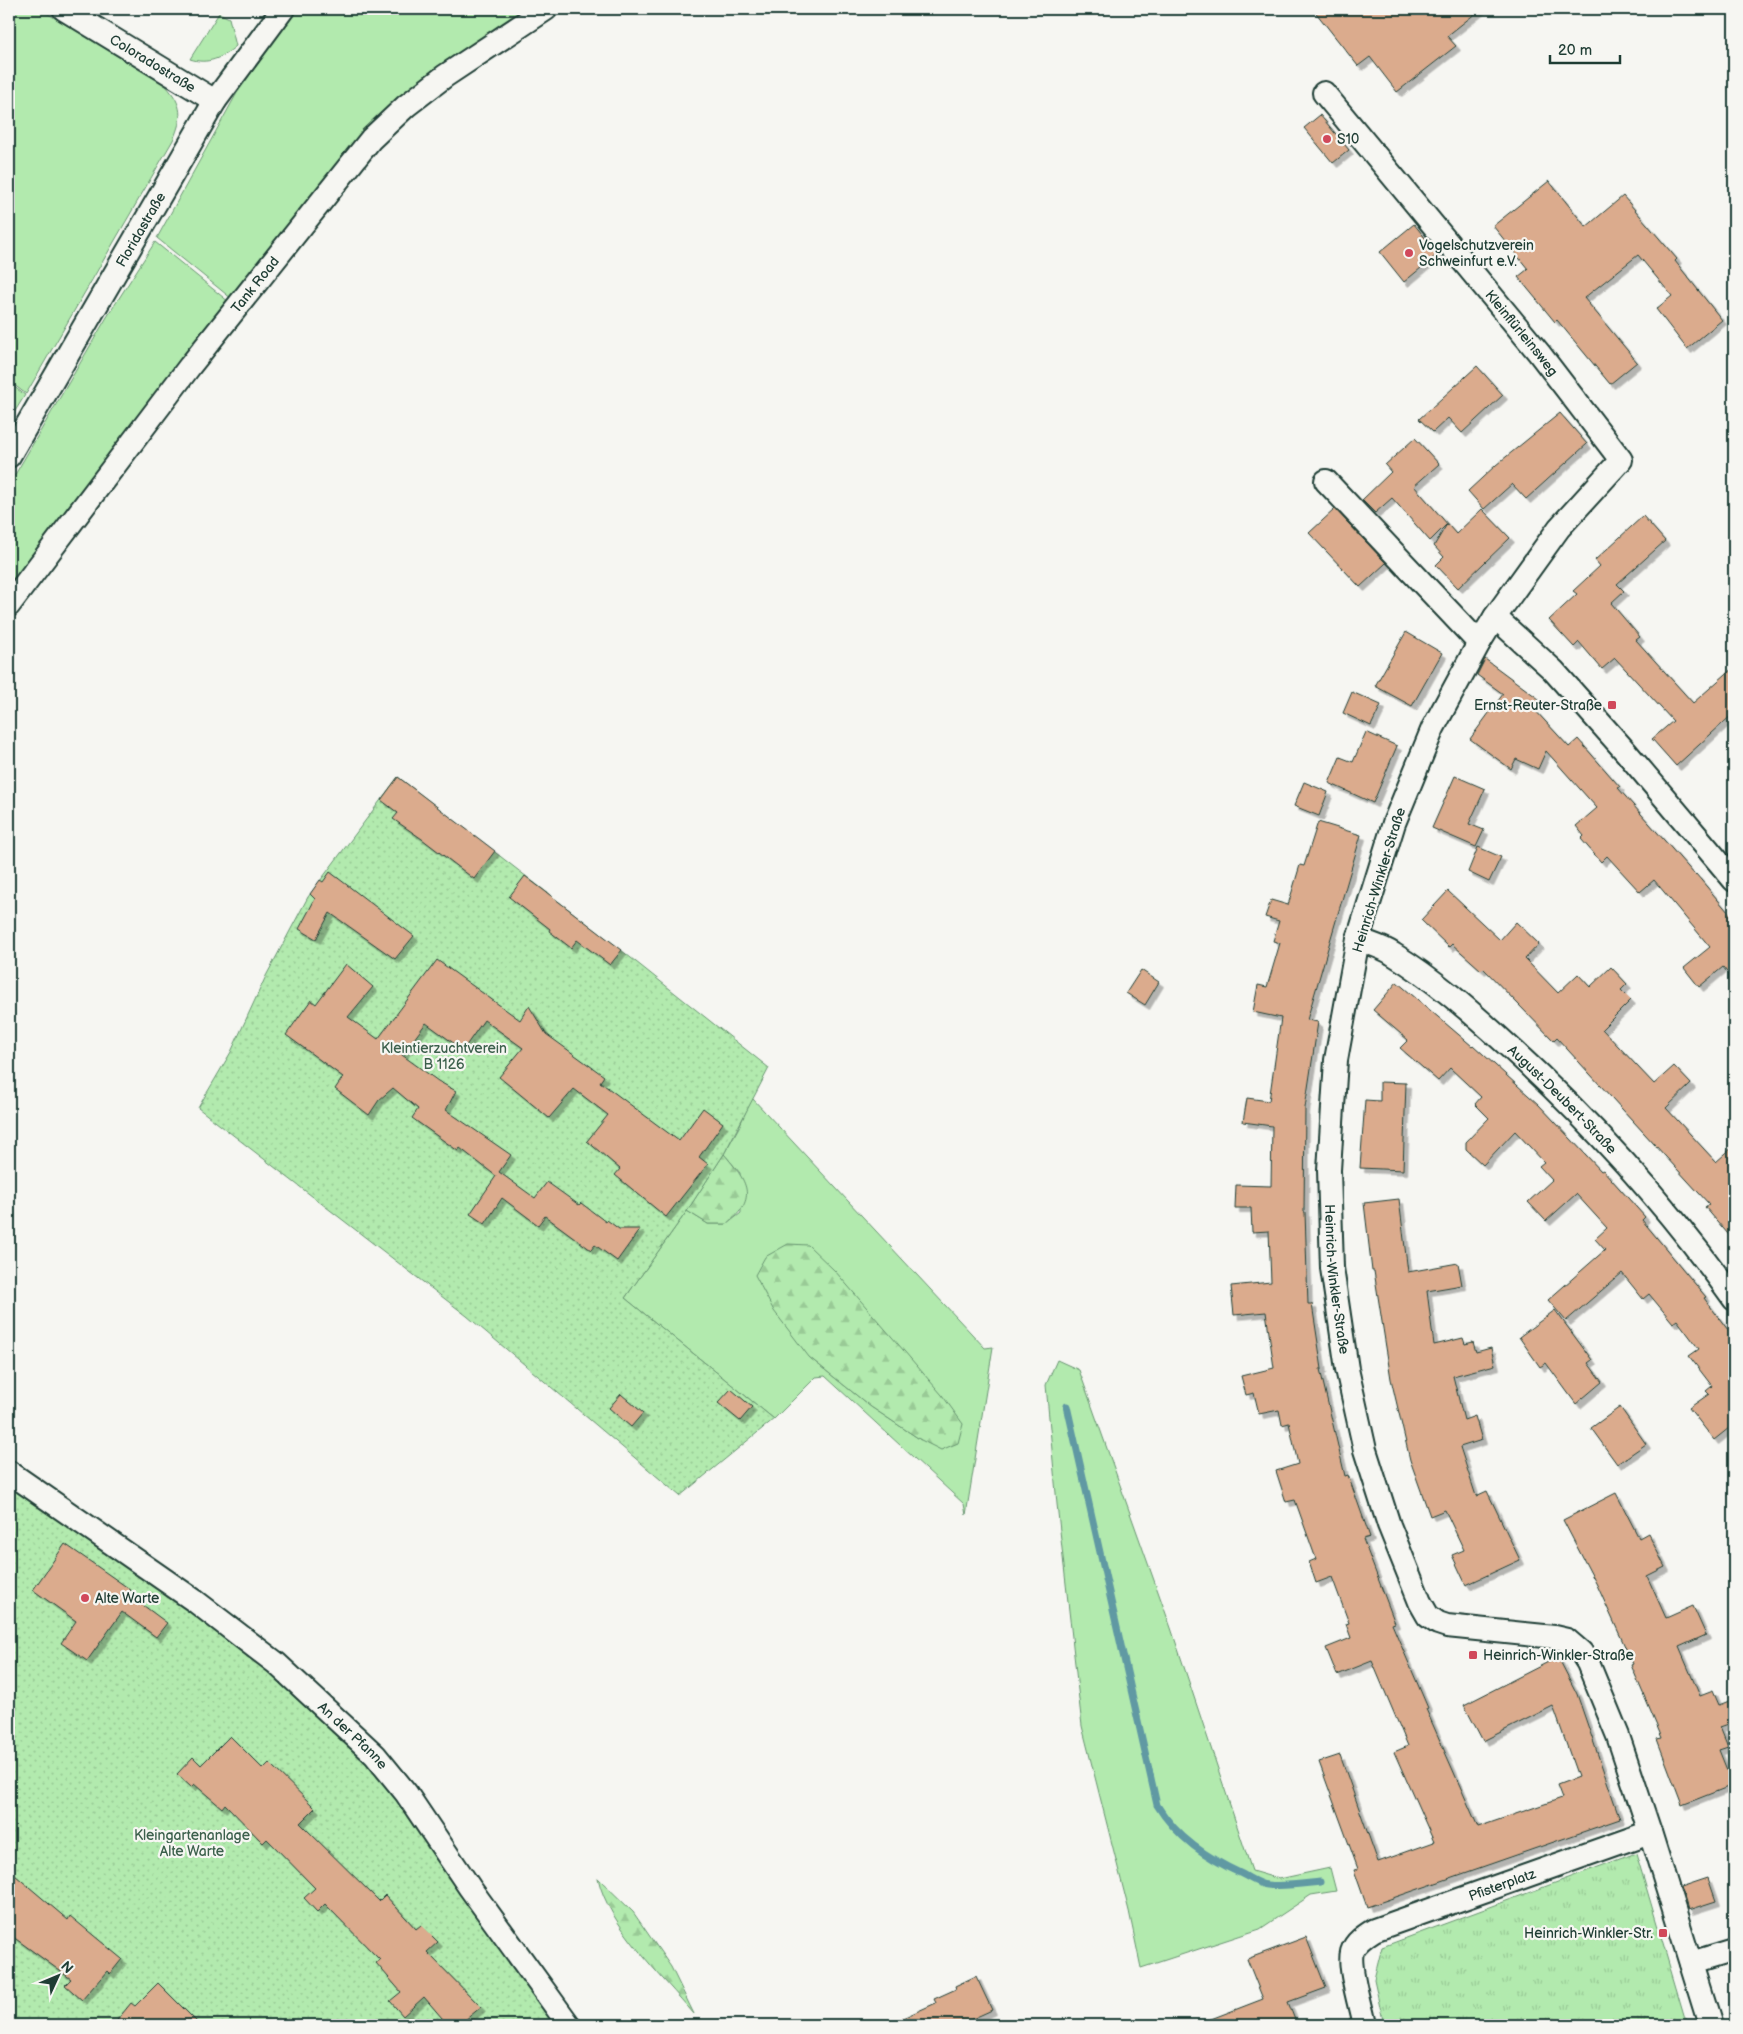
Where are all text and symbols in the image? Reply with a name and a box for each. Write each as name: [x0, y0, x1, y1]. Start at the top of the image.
street label: Coloradostraße: [107, 30, 199, 96]
scale bar: [1550, 32, 1620, 64]
text: 20 m: [1558, 41, 1592, 60]
place label: S10: [1337, 131, 1359, 148]
marker: S10: [1321, 133, 1333, 145]
street label: Floridastraße: [112, 189, 169, 270]
place label: Vogelschutzverein Schweinfurt e.V.: [1419, 237, 1534, 270]
marker: Vogelschutzverein Schweinfurt e.V.: [1403, 247, 1415, 259]
street label: Tank Road: [227, 253, 283, 316]
street label: Kleinflürleinsweg: [1482, 286, 1562, 379]
place label: Ernst-Reuter-Straße: [1474, 697, 1602, 714]
marker: Ernst-Reuter-Straße: [1606, 699, 1618, 711]
street label: Heinrich-Winkler-Straße: [1349, 805, 1409, 955]
park label: Kleintierzuchtverein B 1126: [381, 1040, 507, 1073]
street label: August-Deubert-Straße: [1504, 1041, 1621, 1157]
street label: Heinrich-Winkler-Straße: [1322, 1204, 1353, 1355]
place label: Alte Warte: [95, 1590, 159, 1607]
marker: Alte Warte: [79, 1592, 91, 1604]
place label: Heinrich-Winkler-Straße: [1483, 1647, 1634, 1664]
marker: Heinrich-Winkler-Straße: [1467, 1649, 1479, 1661]
street label: An der Pfanne: [315, 1698, 391, 1772]
park label: Kleingartenanlage Alte Warte: [134, 1827, 250, 1860]
street label: Pfisterplatz: [1466, 1865, 1538, 1904]
place label: Heinrich-Winkler-Str.: [1524, 1925, 1653, 1942]
marker: Heinrich-Winkler-Str.: [1657, 1927, 1669, 1939]
north arrow: [32, 1952, 82, 2002]
text: N: [57, 1958, 77, 1977]

